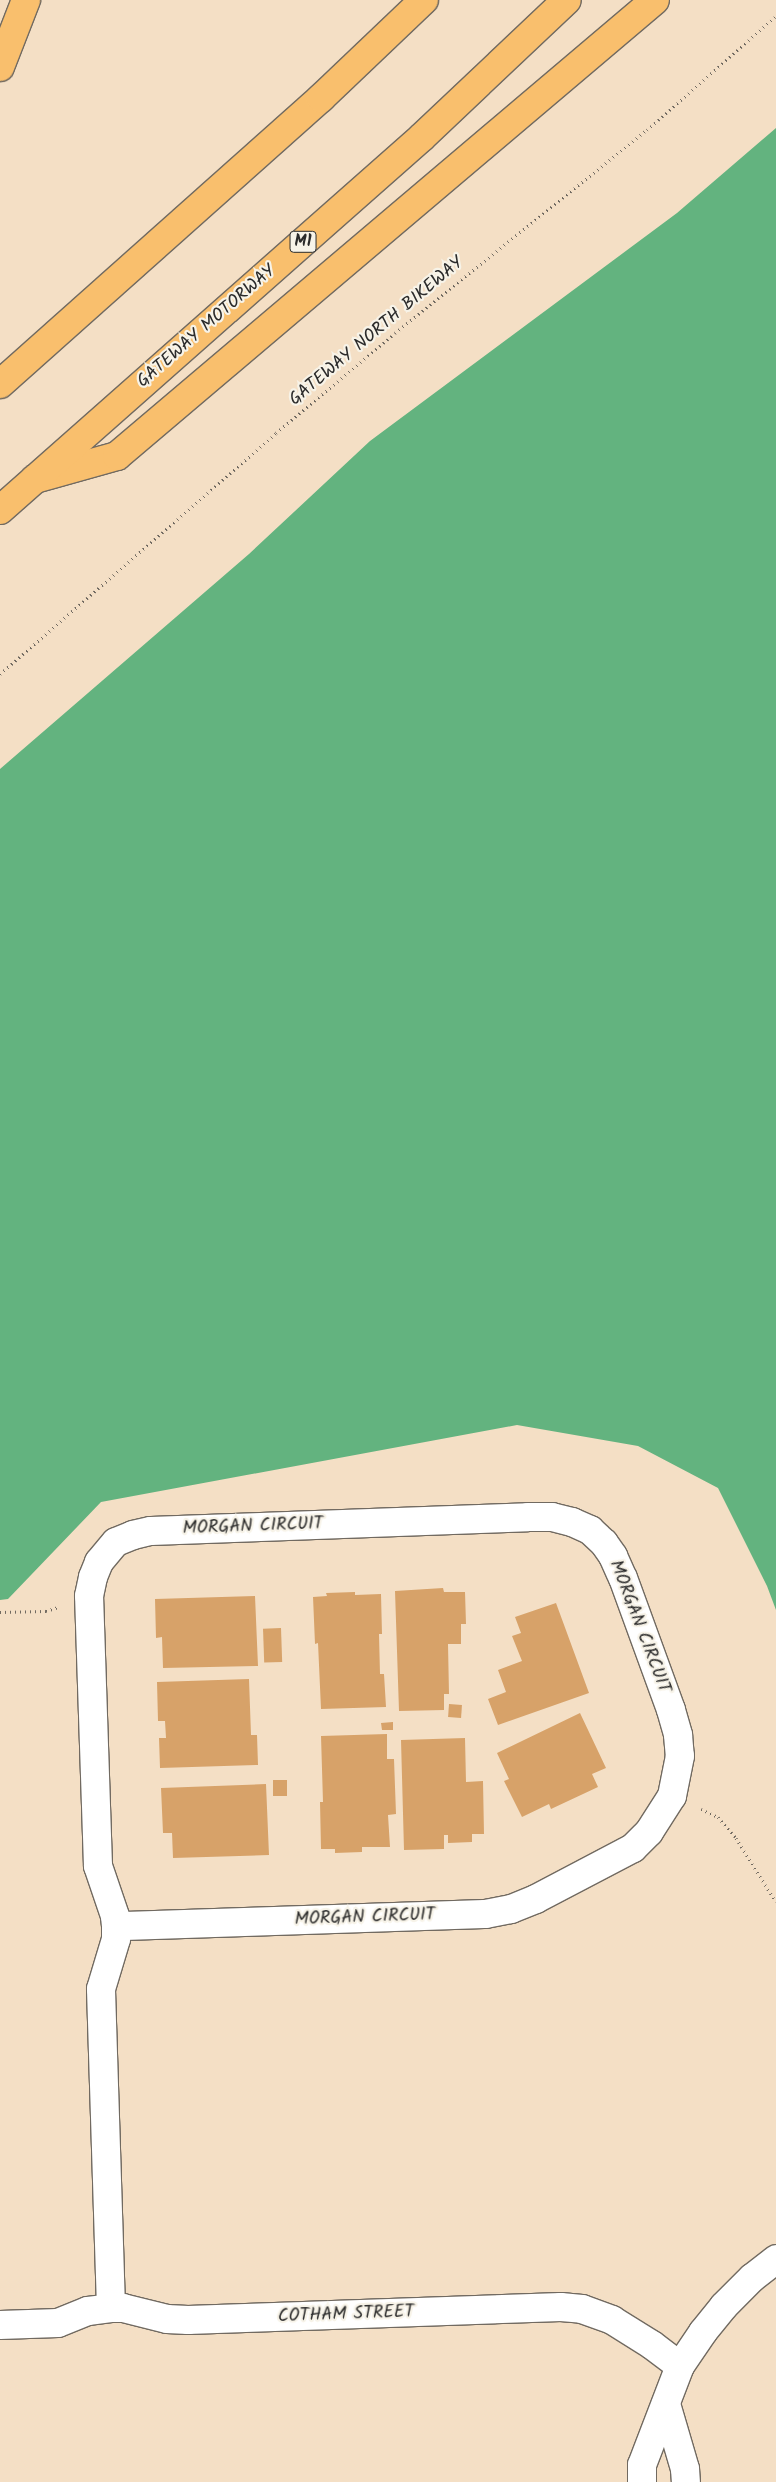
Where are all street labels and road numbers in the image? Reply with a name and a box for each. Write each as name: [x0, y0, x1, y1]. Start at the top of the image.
road number: M1: [289, 228, 317, 256]
street label: GATEWAY NORTH BIKEWAY: [285, 253, 469, 411]
street label: GATEWAY MOTORWAY: [133, 261, 281, 393]
street label: MORGAN CIRCUIT: [182, 1514, 324, 1540]
street label: MORGAN CIRCUIT: [604, 1557, 674, 1697]
street label: MORGAN CIRCUIT: [294, 1905, 436, 1931]
street label: COTHAM STREET: [278, 2302, 414, 2328]

